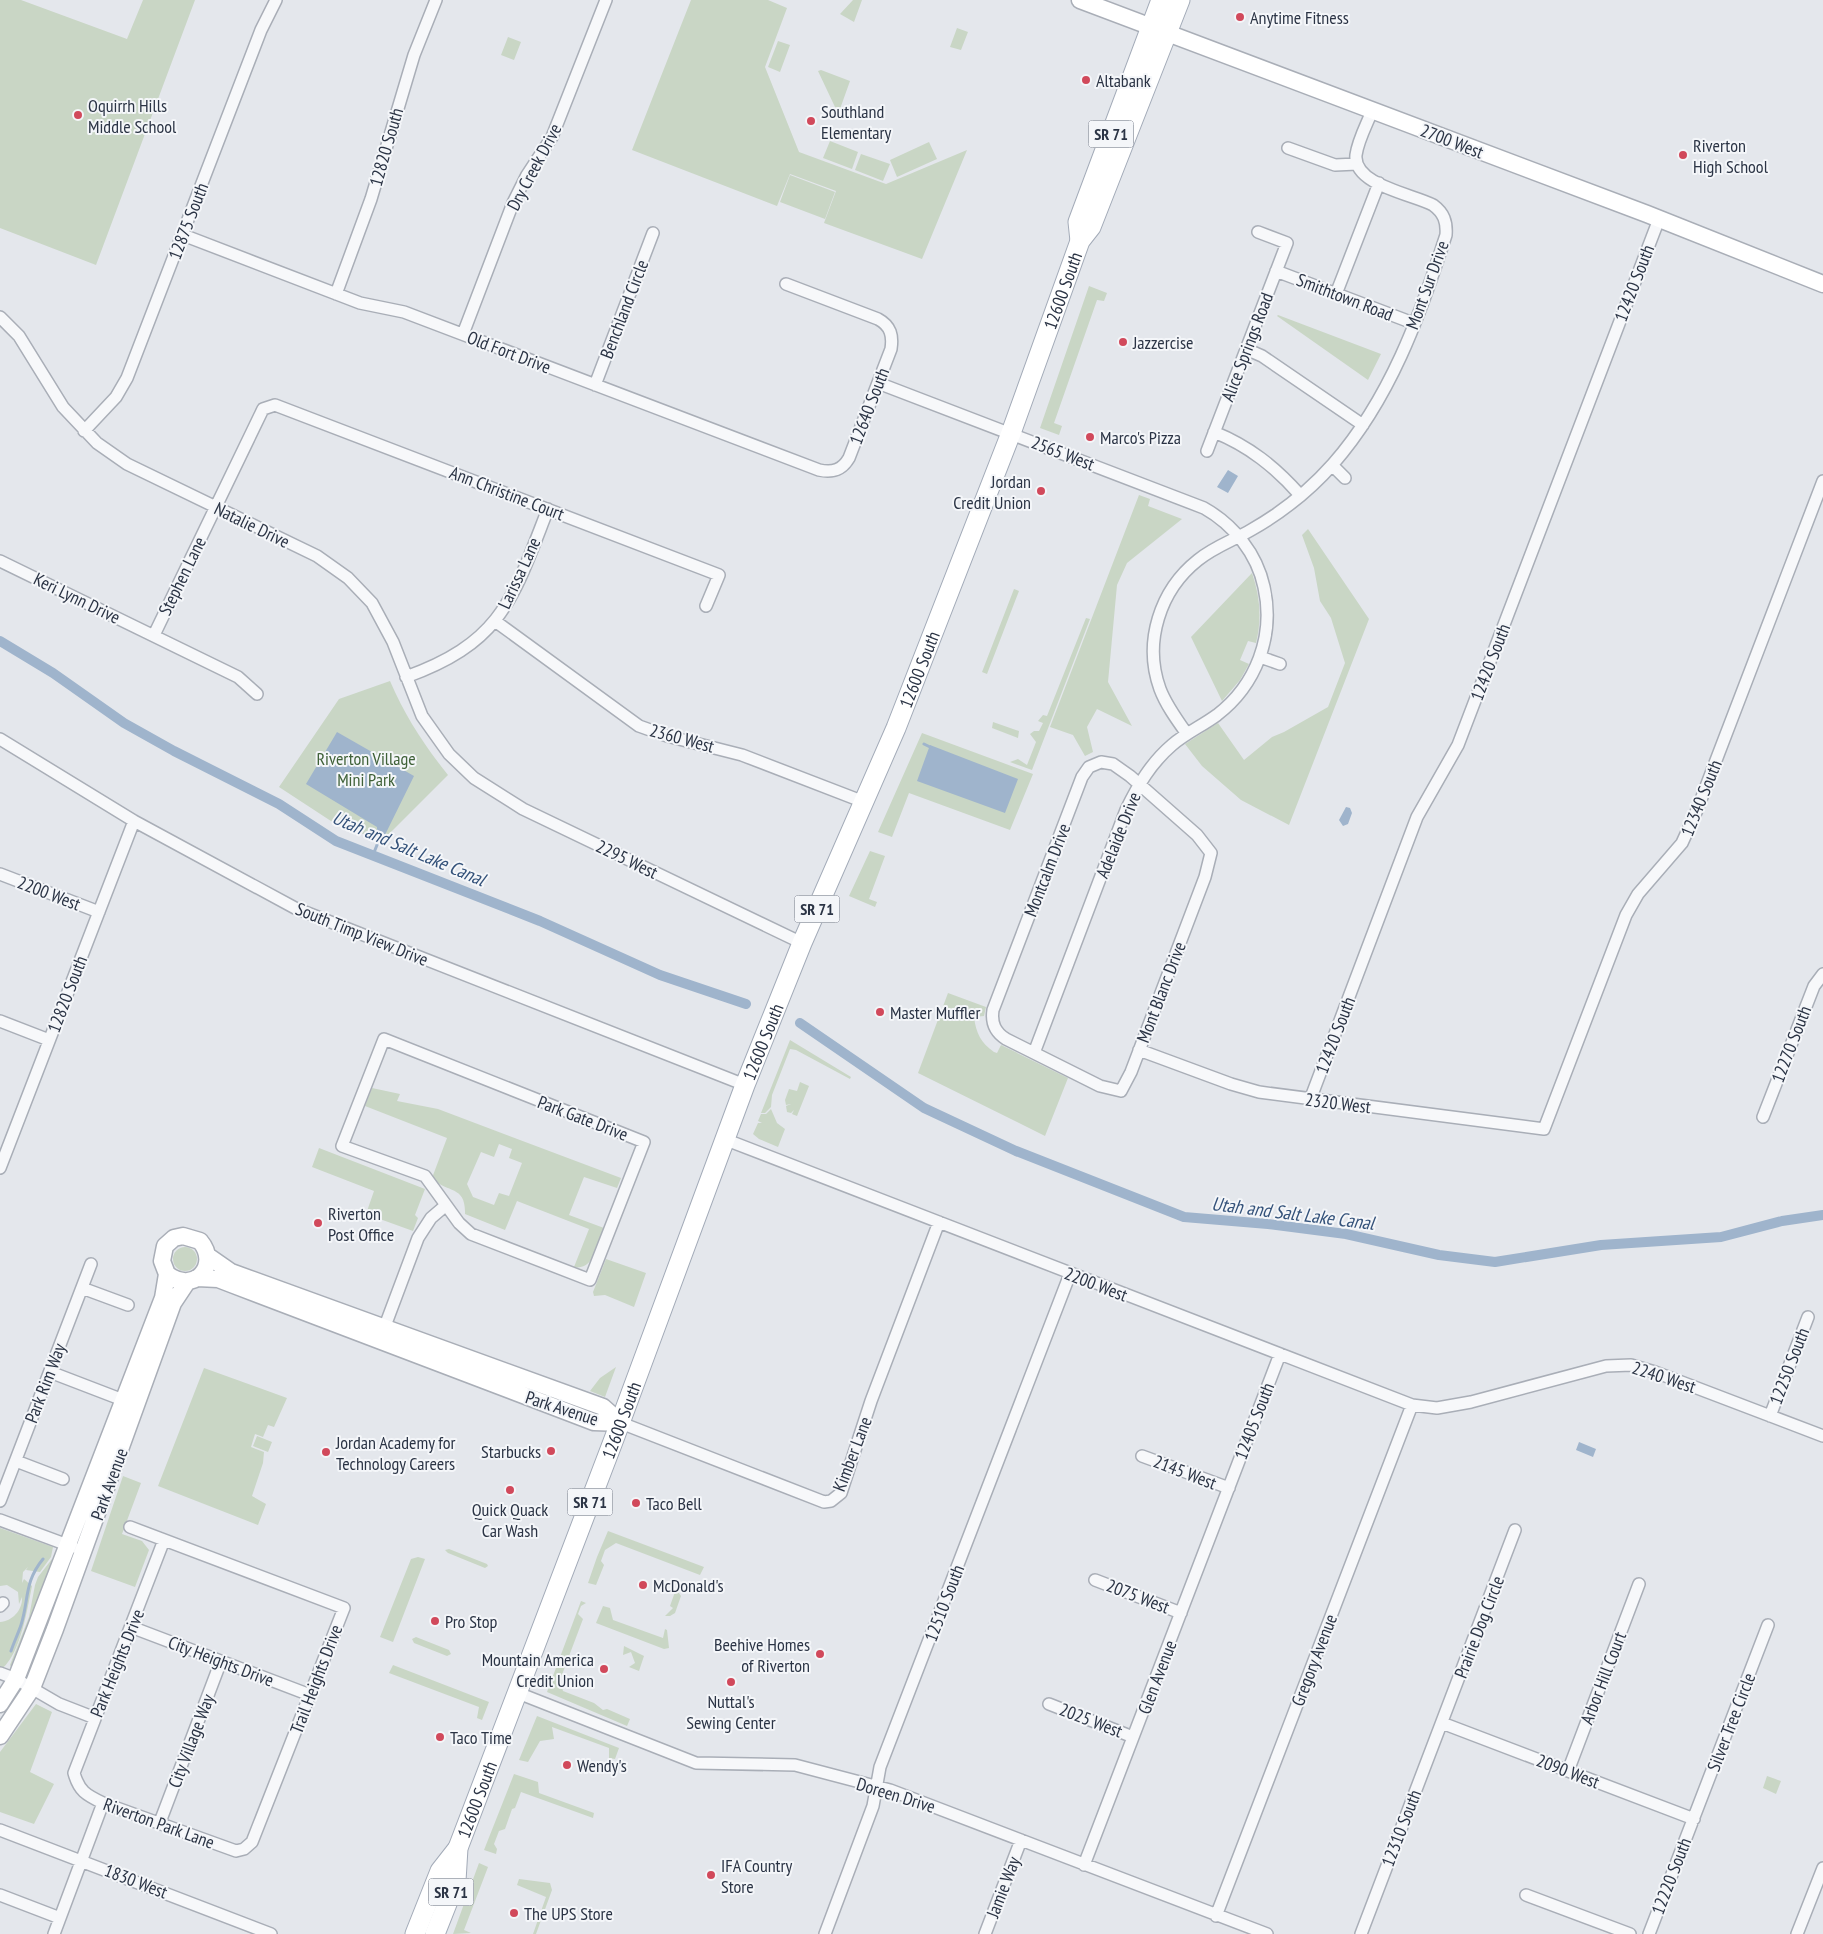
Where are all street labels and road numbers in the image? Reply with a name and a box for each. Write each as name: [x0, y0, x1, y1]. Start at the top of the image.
street label: 12820 South: [364, 105, 408, 189]
street label: 2700 West: [1417, 118, 1487, 164]
street label: Dry Creek Drive: [502, 120, 566, 214]
road number: SR 71: [1088, 120, 1134, 148]
street label: 12875 South: [163, 179, 213, 263]
street label: Mont Sur Drive: [1400, 237, 1454, 333]
street label: 12420 South: [1609, 241, 1659, 325]
street label: 12600 South: [1038, 249, 1087, 332]
street label: Benchland Circle: [595, 256, 653, 362]
street label: Smithtown Road: [1293, 268, 1397, 326]
street label: Alice Springs Road: [1216, 289, 1278, 405]
street label: Old Fort Drive: [464, 326, 554, 378]
street label: 12640 South: [844, 364, 894, 448]
street label: 2565 West: [1028, 430, 1098, 476]
street label: Ann Christine Court: [446, 461, 568, 525]
street label: Natalie Drive: [211, 497, 293, 553]
street label: Stephen Lane: [153, 533, 211, 619]
street label: Larissa Lane: [492, 534, 546, 612]
street label: Keri Lynn Drive: [30, 567, 124, 629]
street label: 12420 South: [1465, 620, 1515, 704]
street label: 12600 South: [894, 628, 944, 711]
street label: 2360 West: [647, 718, 717, 758]
street label: 12340 South: [1675, 756, 1727, 840]
street label: Adelaide Drive: [1090, 789, 1146, 881]
street label: Montcalm Drive: [1019, 820, 1075, 920]
street label: 2295 West: [592, 834, 662, 884]
street label: 2200 West: [14, 870, 84, 916]
road number: SR 71: [794, 896, 840, 922]
street label: South Timp View Drive: [292, 897, 432, 971]
street label: Mont Blanc Drive: [1131, 938, 1191, 1046]
street label: 12820 South: [42, 952, 92, 1036]
street label: 12420 South: [1310, 993, 1360, 1077]
street label: 12600 South: [737, 1000, 788, 1083]
street label: 12270 South: [1766, 1002, 1816, 1086]
street label: 2320 West: [1304, 1088, 1372, 1118]
street label: Park Gate Drive: [535, 1090, 631, 1146]
street label: 2200 West: [1061, 1261, 1131, 1307]
street label: 12250 South: [1764, 1324, 1814, 1408]
street label: Park Rim Way: [19, 1340, 71, 1426]
street label: 2240 West: [1629, 1356, 1699, 1398]
street label: 12600 South: [596, 1378, 646, 1462]
street label: 12405 South: [1229, 1379, 1279, 1463]
street label: Park Avenue: [523, 1385, 601, 1431]
street label: Kimber Lane: [827, 1413, 877, 1495]
street label: Park Avenue: [85, 1445, 133, 1523]
street label: 2145 West: [1150, 1449, 1220, 1495]
road number: SR 71: [568, 1488, 612, 1515]
street label: 12510 South: [919, 1561, 969, 1645]
street label: 2075 West: [1103, 1573, 1173, 1619]
street label: Prairie Dog Circle: [1449, 1573, 1509, 1681]
street label: Park Heights Drive: [85, 1606, 149, 1720]
street label: Gregory Avenue: [1286, 1611, 1342, 1709]
street label: Trail Heights Drive: [285, 1621, 347, 1737]
street label: Arbor Hill Court: [1575, 1628, 1631, 1727]
street label: City Heights Drive: [165, 1630, 277, 1692]
street label: Glen Avenue: [1132, 1637, 1182, 1717]
street label: Silver Tree Circle: [1702, 1670, 1760, 1774]
street label: City Village Way: [163, 1691, 219, 1791]
street label: 2025 West: [1056, 1697, 1126, 1743]
street label: 2090 West: [1533, 1748, 1603, 1794]
street label: 12600 South: [451, 1758, 502, 1841]
street label: Doreen Drive: [854, 1772, 938, 1818]
street label: 12310 South: [1376, 1786, 1426, 1870]
street label: Riverton Park Lane: [100, 1792, 218, 1854]
street label: 12220 South: [1646, 1834, 1696, 1918]
street label: Jamie Way: [981, 1853, 1025, 1922]
street label: 1830 West: [101, 1858, 171, 1904]
road number: SR 71: [428, 1878, 474, 1905]

